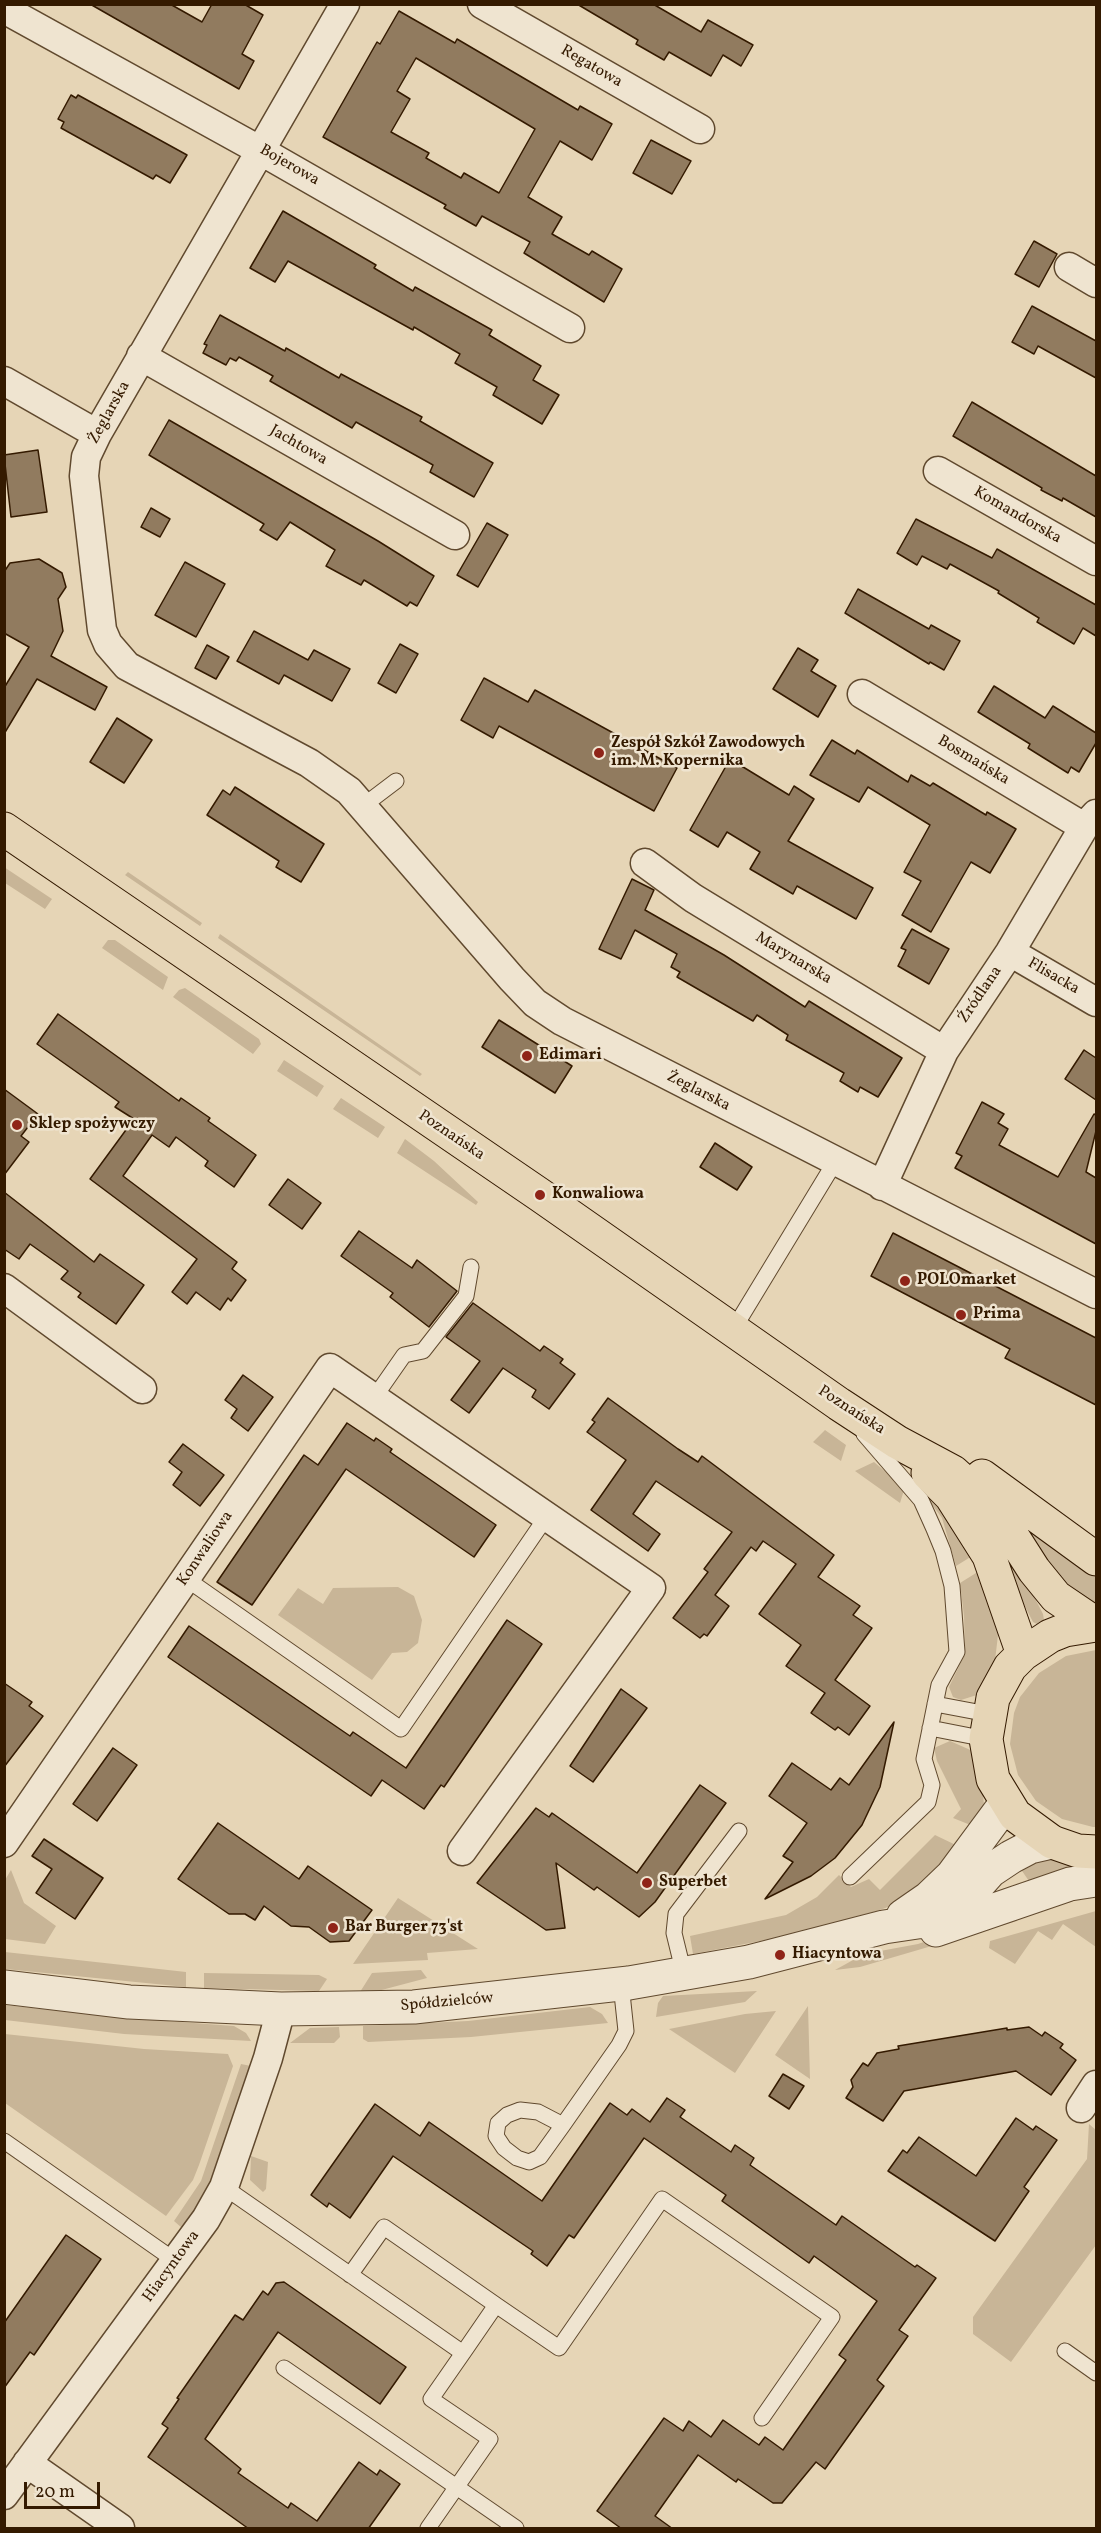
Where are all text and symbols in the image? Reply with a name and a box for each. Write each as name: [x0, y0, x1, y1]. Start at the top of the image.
street label: Regatowa: [557, 42, 625, 92]
street label: Bojerowa: [256, 141, 322, 191]
street label: Żeglarska: [85, 378, 135, 448]
street label: Jachtowa: [266, 422, 330, 470]
street label: Komandorska: [970, 483, 1064, 549]
street label: Bosmańska: [934, 732, 1012, 790]
place label: Zespół Szkół Zawodowych im. M. Kopernika: [611, 734, 805, 772]
marker: Zespół Szkół Zawodowych im. M. Kopernika: [592, 746, 606, 760]
street label: Marynarska: [751, 929, 835, 989]
street label: Flisacka: [1024, 954, 1082, 1000]
street label: Źródlana: [955, 963, 1007, 1027]
place label: Edimari: [539, 1046, 602, 1066]
marker: Edimari: [520, 1049, 534, 1063]
street label: Żeglarska: [663, 1068, 733, 1116]
street label: Poznańska: [414, 1107, 488, 1165]
place label: Sklep spożywczy: [29, 1115, 155, 1135]
marker: Sklep spożywczy: [10, 1118, 24, 1132]
place label: Konwaliowa: [552, 1185, 644, 1205]
marker: Konwaliowa: [533, 1188, 547, 1202]
place label: POLOmarket: [917, 1271, 1016, 1291]
marker: POLOmarket: [898, 1274, 912, 1288]
place label: Prima: [973, 1305, 1021, 1325]
marker: Prima: [954, 1308, 968, 1322]
street label: Poznańska: [814, 1382, 888, 1440]
street label: Konwaliowa: [174, 1508, 238, 1590]
place label: Superbet: [659, 1873, 727, 1893]
marker: Superbet: [640, 1876, 654, 1890]
place label: Bar Burger 73'st: [345, 1918, 463, 1938]
marker: Bar Burger 73'st: [326, 1921, 340, 1935]
place label: Hiacyntowa: [792, 1945, 882, 1965]
marker: Hiacyntowa: [773, 1948, 787, 1962]
street label: Spółdzielców: [400, 1989, 494, 2017]
street label: Hiacyntowa: [139, 2227, 205, 2307]
scale bar: [27, 2470, 104, 2508]
text: 20 m: [35, 2480, 75, 2505]

